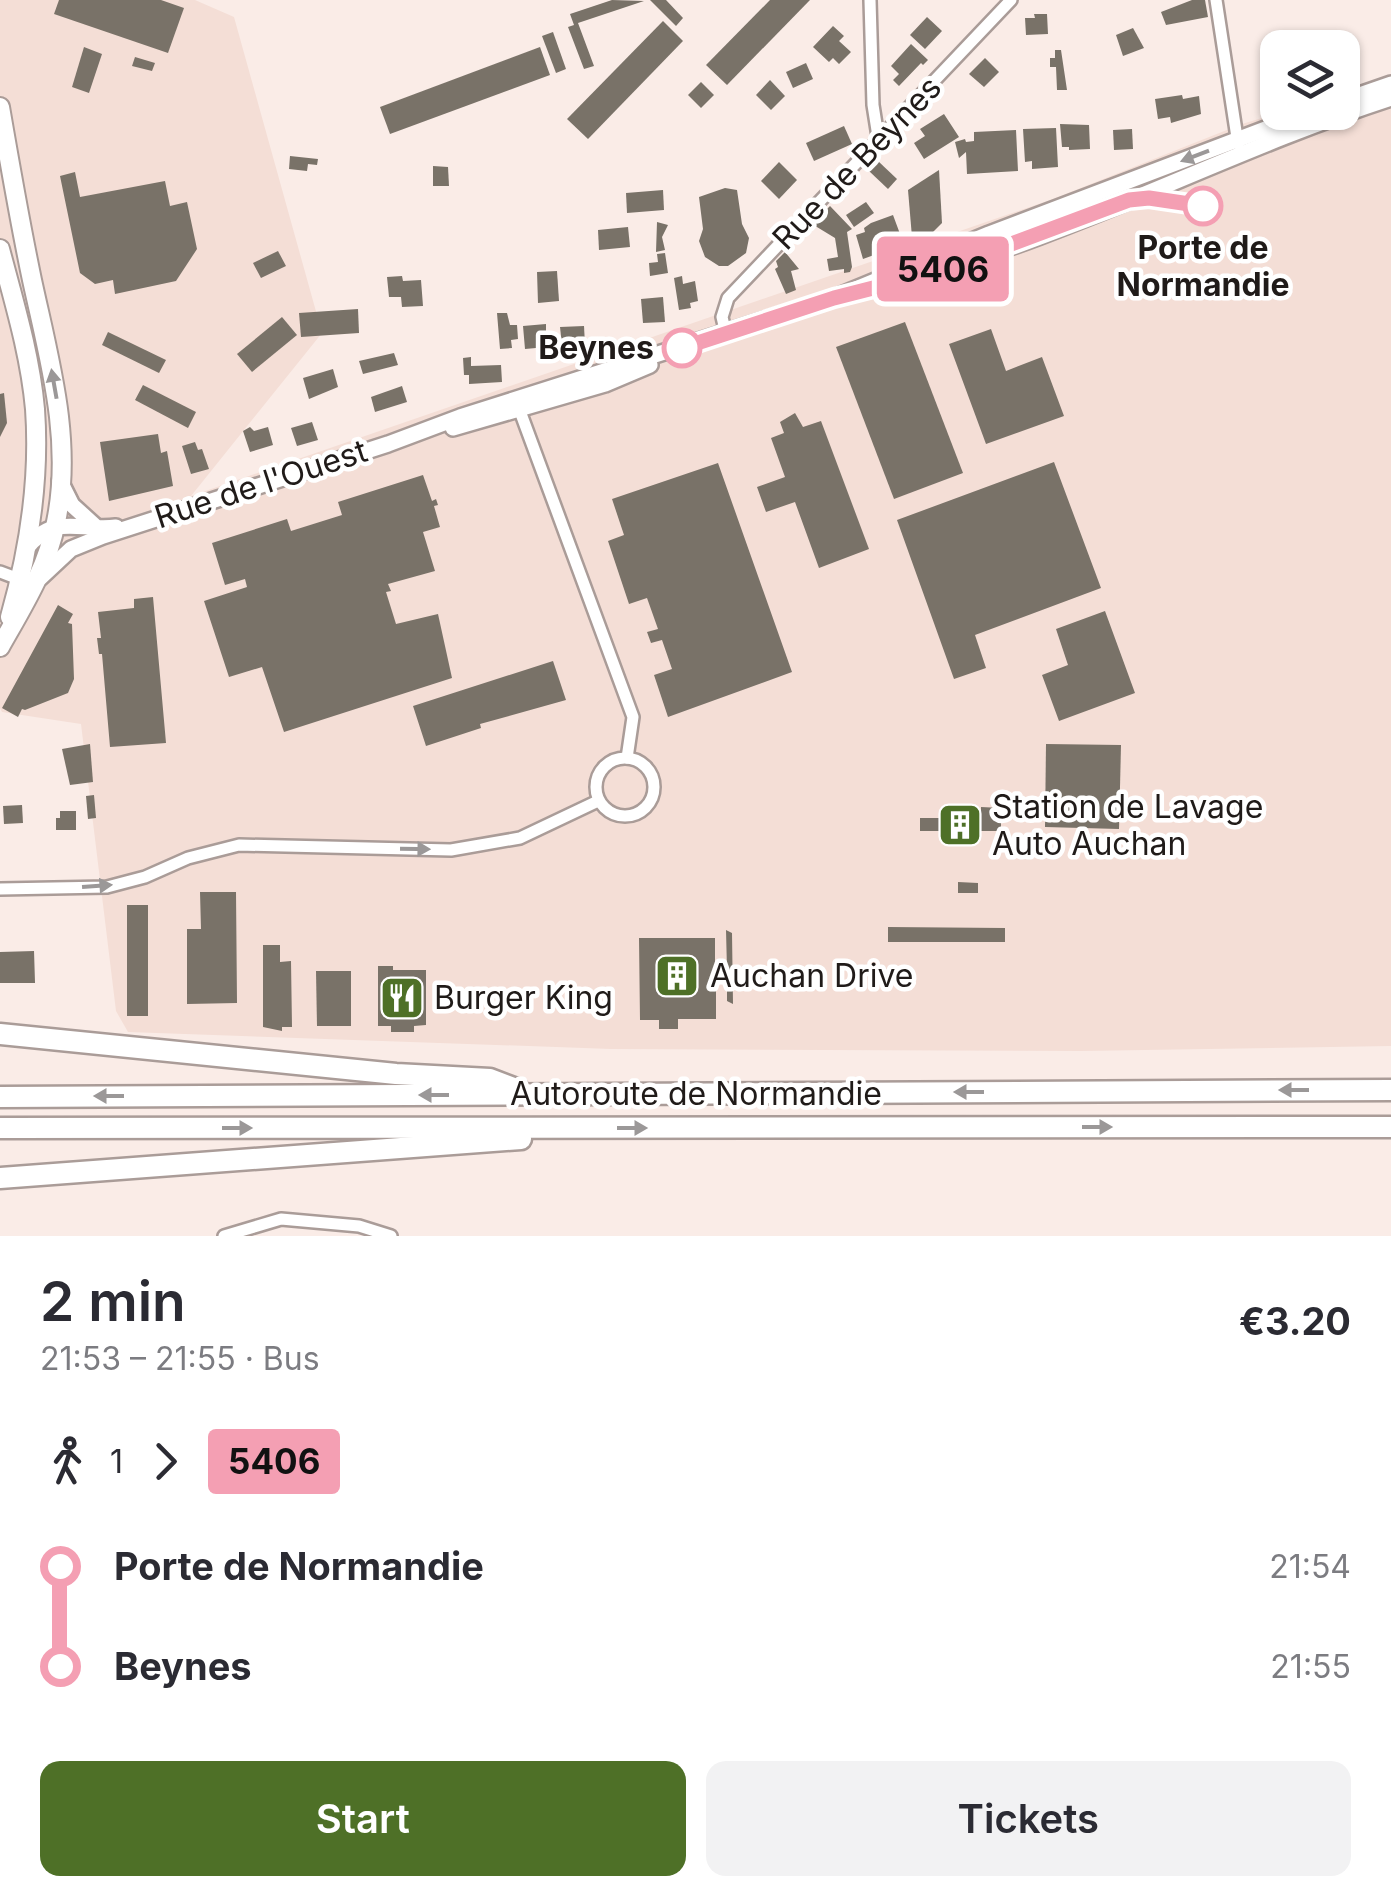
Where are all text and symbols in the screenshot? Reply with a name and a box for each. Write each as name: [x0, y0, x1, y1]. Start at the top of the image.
map controls: [1260, 30, 1360, 130]
button: layers: [1260, 30, 1360, 130]
street label: Rue de Beynes: [764, 68, 949, 257]
one-way arrow: [1180, 149, 1210, 164]
marker: Porte de Normandie: [1184, 187, 1222, 225]
place label: Porte de Normandie: [1117, 228, 1289, 304]
line badge: 5406: [873, 236, 1013, 302]
text: 5406: [897, 248, 989, 290]
place label: Beynes: [538, 328, 654, 367]
marker: Beynes: [663, 329, 701, 367]
one-way arrow: [46, 369, 62, 400]
street label: Rue de l'Ouest: [150, 431, 372, 536]
place label: Station de Lavage Auto Auchan: [992, 787, 1263, 863]
building icon: Station de Lavage Auto Auchan: [937, 802, 983, 848]
one-way arrow: [400, 841, 432, 857]
one-way arrow: [82, 878, 114, 894]
building icon: Auchan Drive: [654, 953, 700, 999]
place label: Auchan Drive: [710, 956, 913, 995]
restaurant icon: Burger King: [379, 975, 425, 1021]
place label: Burger King: [434, 978, 613, 1017]
street label: Autoroute de Normandie: [510, 1074, 882, 1113]
one-way arrow: [1277, 1083, 1309, 1099]
one-way arrow: [952, 1084, 984, 1100]
one-way arrow: [417, 1087, 449, 1103]
one-way arrow: [92, 1088, 124, 1104]
one-way arrow: [1082, 1119, 1114, 1135]
one-way arrow: [222, 1120, 254, 1136]
one-way arrow: [617, 1120, 649, 1136]
text: 2 min: [40, 1268, 186, 1334]
text: €3.20: [1239, 1298, 1351, 1344]
text: 21:53 – 21:55 · Bus: [40, 1339, 320, 1378]
icon: walk: [40, 1434, 95, 1489]
icon: forward: [138, 1434, 193, 1489]
text: 5406: [228, 1440, 320, 1482]
text: 1: [110, 1442, 123, 1481]
text: Porte de Normandie: [114, 1543, 484, 1589]
text: 21:54: [1269, 1547, 1351, 1586]
text: Beynes: [114, 1643, 252, 1689]
text: 21:55: [1270, 1647, 1351, 1686]
button: Start: [40, 1761, 686, 1876]
button: Tickets: [706, 1761, 1351, 1876]

